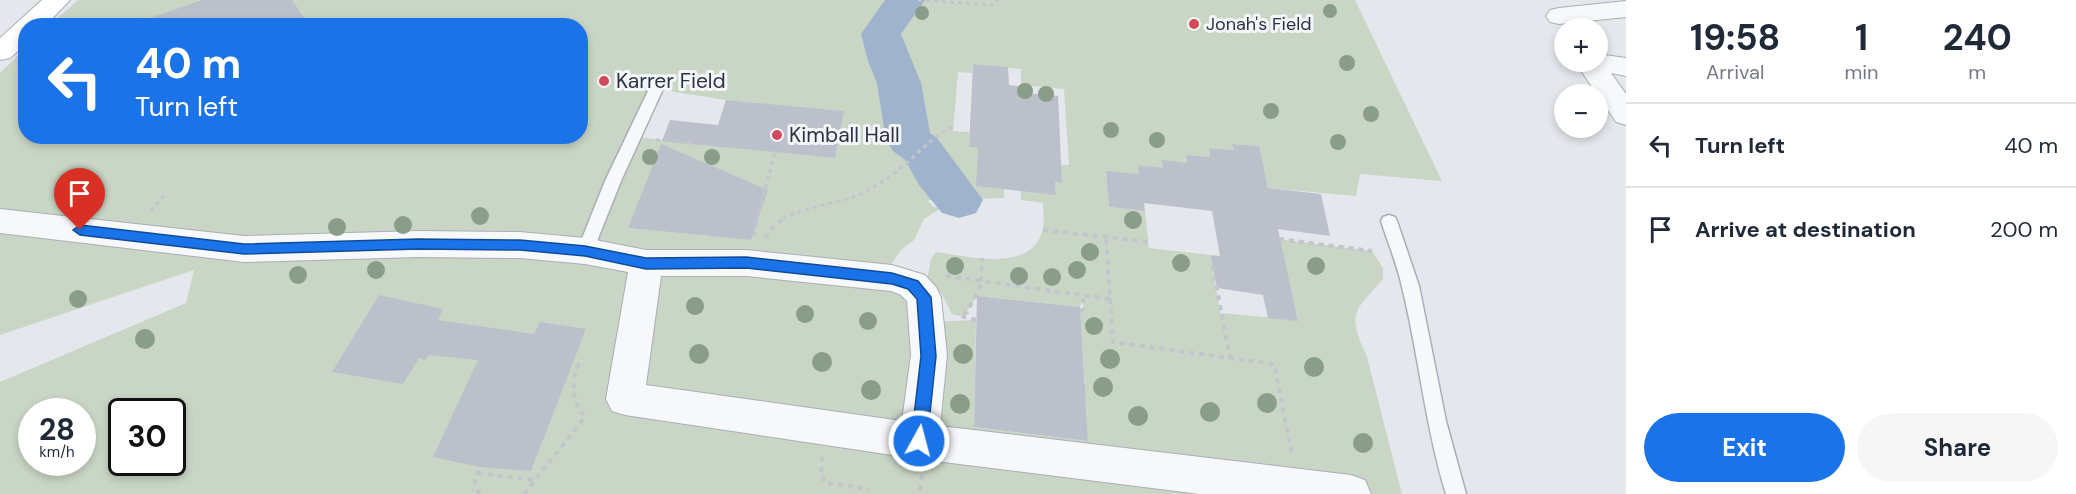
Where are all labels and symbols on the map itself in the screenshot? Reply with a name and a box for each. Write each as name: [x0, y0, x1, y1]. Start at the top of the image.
place label: Jonah's Field: [1206, 12, 1311, 36]
marker: Jonah's Field: [1187, 17, 1201, 31]
place label: Karrer Field: [616, 67, 726, 95]
marker: Karrer Field: [597, 74, 611, 88]
place label: Kimball Hall: [789, 121, 900, 149]
marker: Kimball Hall: [770, 128, 784, 142]
pin: [54, 168, 105, 230]
speed limit sign: 30: [108, 398, 186, 476]
position arrow: [887, 409, 951, 473]

